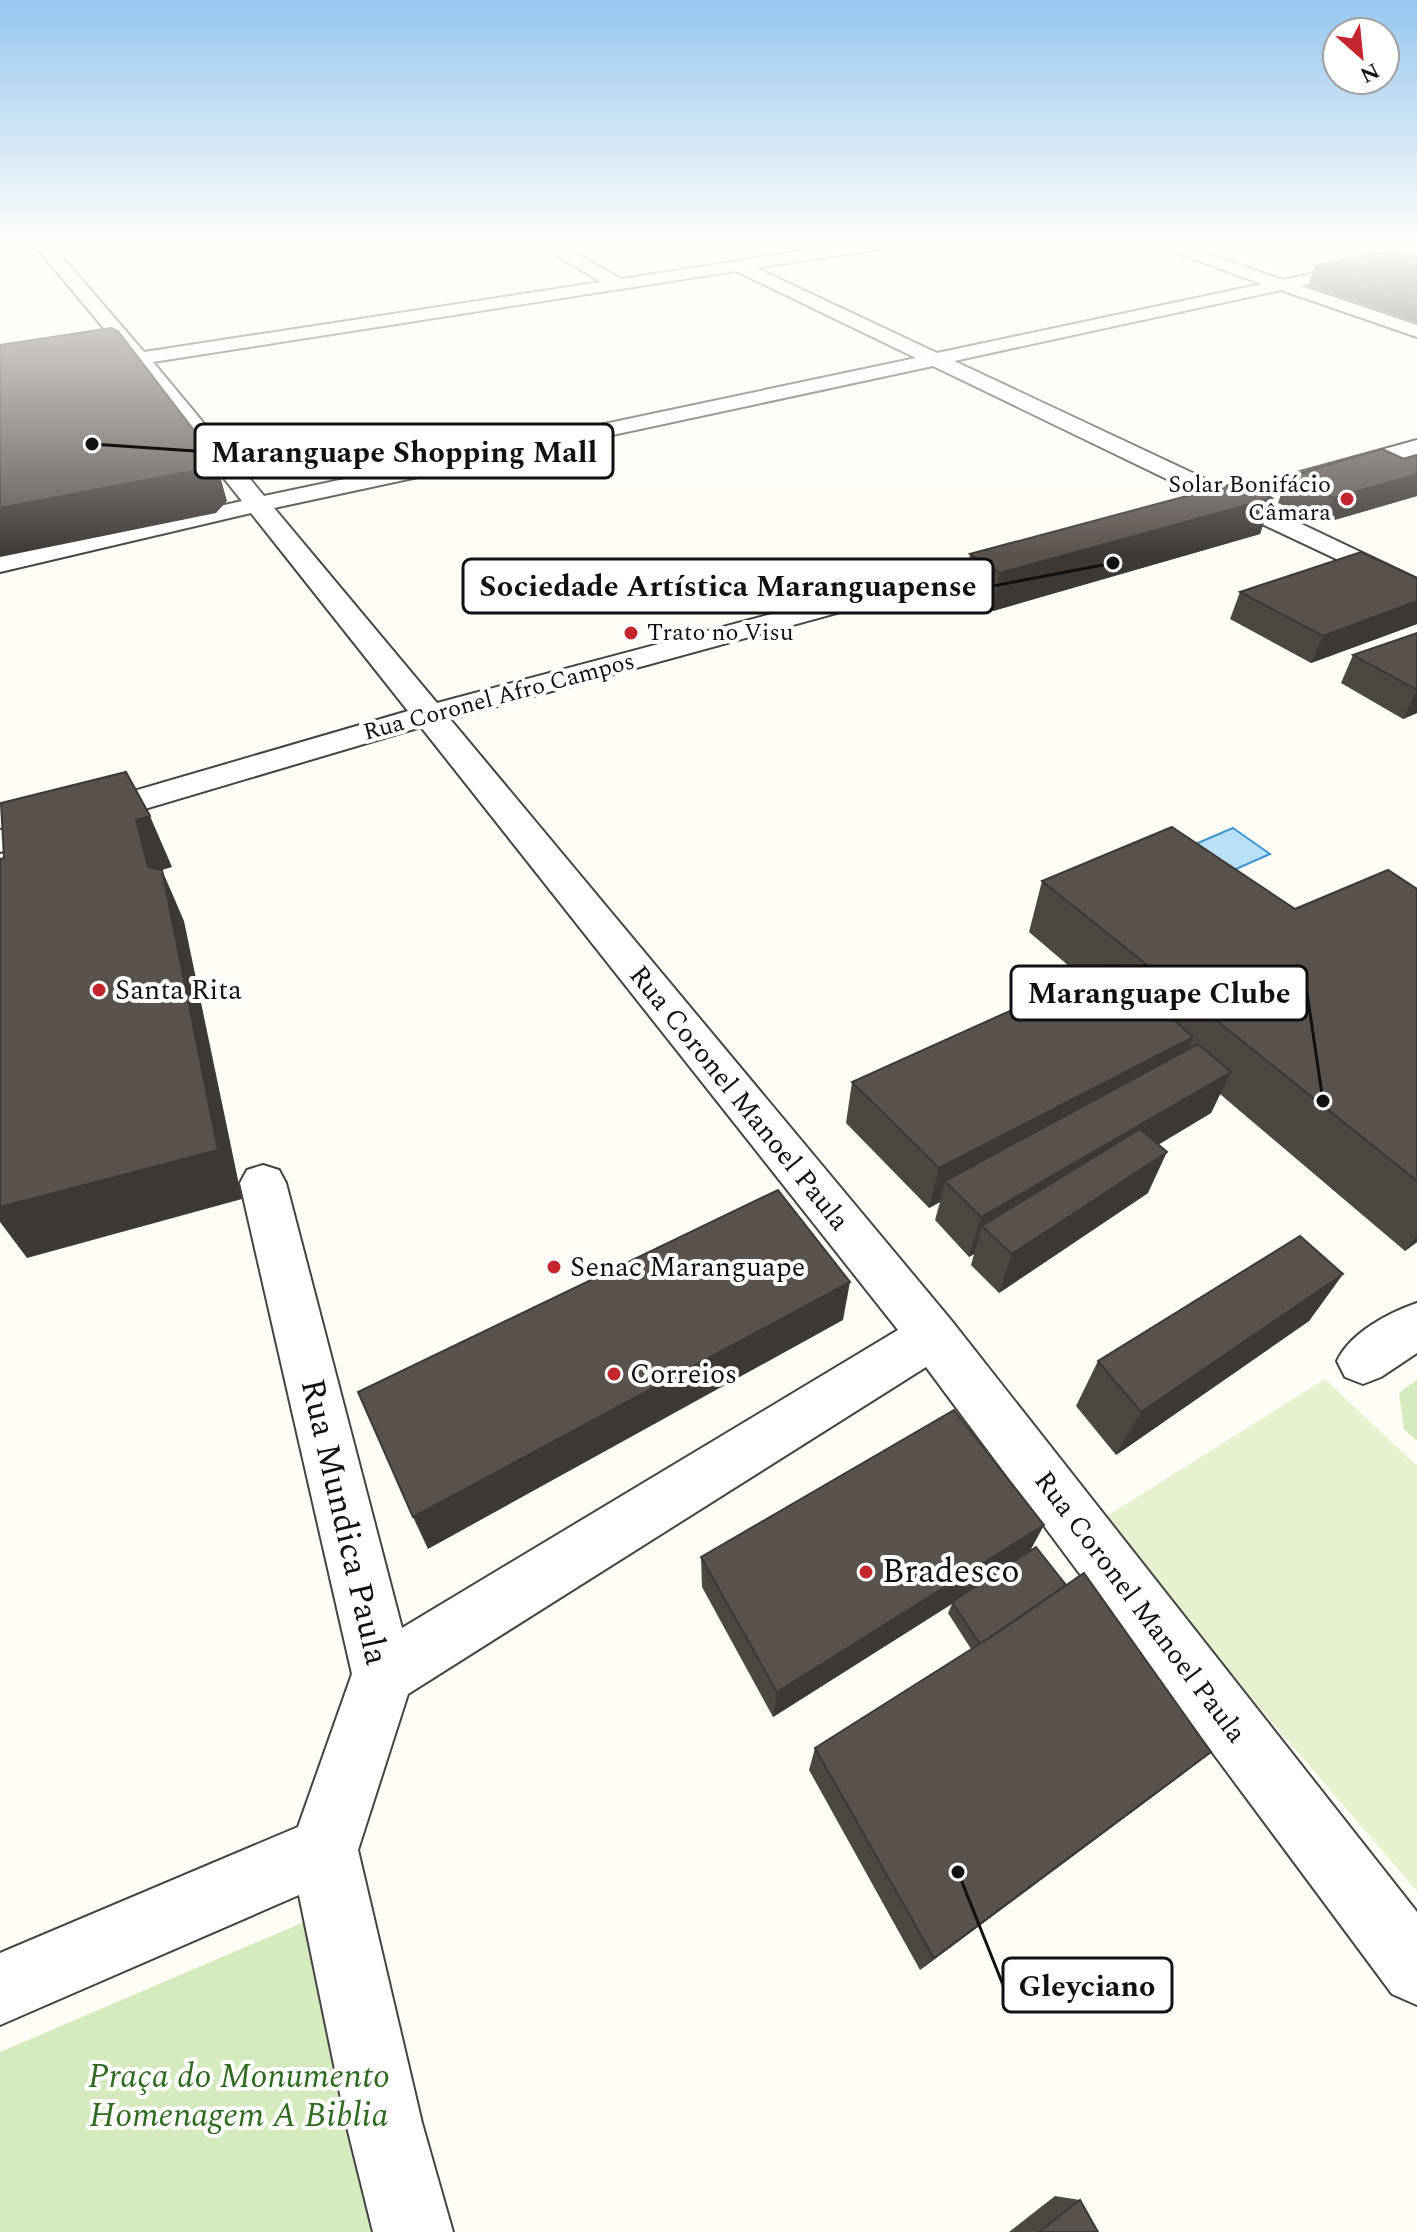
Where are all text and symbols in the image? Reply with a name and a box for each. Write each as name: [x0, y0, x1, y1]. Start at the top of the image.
north arrow: [1321, 16, 1401, 96]
text: N: [1354, 54, 1385, 91]
callout: Maranguape Shopping Mall: [195, 424, 613, 478]
text: Maranguape Shopping Mall: [211, 430, 597, 476]
place label: Solar Bonifácio Câmara: [1168, 467, 1331, 531]
marker: Solar Bonifácio Câmara: [1338, 490, 1356, 508]
callout: Sociedade Artística Maranguapense: [463, 559, 993, 613]
text: Sociedade Artística Maranguapense: [479, 564, 977, 610]
place label: Trato no Visu: [647, 615, 793, 651]
marker: Trato no Visu: [622, 624, 640, 642]
street label: Rua Coronel Afro Campos: [359, 643, 639, 751]
street label: Rua Coronel Manoel Paula: [618, 956, 860, 1240]
callout: Maranguape Clube: [1011, 966, 1307, 1020]
place label: Santa Rita: [115, 969, 242, 1012]
text: Maranguape Clube: [1027, 971, 1291, 1017]
marker: Santa Rita: [90, 981, 108, 999]
place label: Senac Maranguape: [570, 1246, 805, 1289]
marker: Senac Maranguape: [545, 1258, 563, 1276]
place label: Correios: [630, 1353, 737, 1396]
marker: Correios: [605, 1365, 623, 1383]
street label: Rua Mundica Paula: [286, 1374, 402, 1671]
street label: Rua Coronel Manoel Paula: [1023, 1462, 1257, 1752]
place label: Bradesco: [882, 1546, 1020, 1598]
marker: Bradesco: [857, 1563, 875, 1581]
callout: Gleyciano: [1003, 1958, 1172, 2012]
text: Gleyciano: [1018, 1964, 1156, 2010]
park label: Praça do Monumento Homenagem A Biblia: [88, 2051, 390, 2142]

